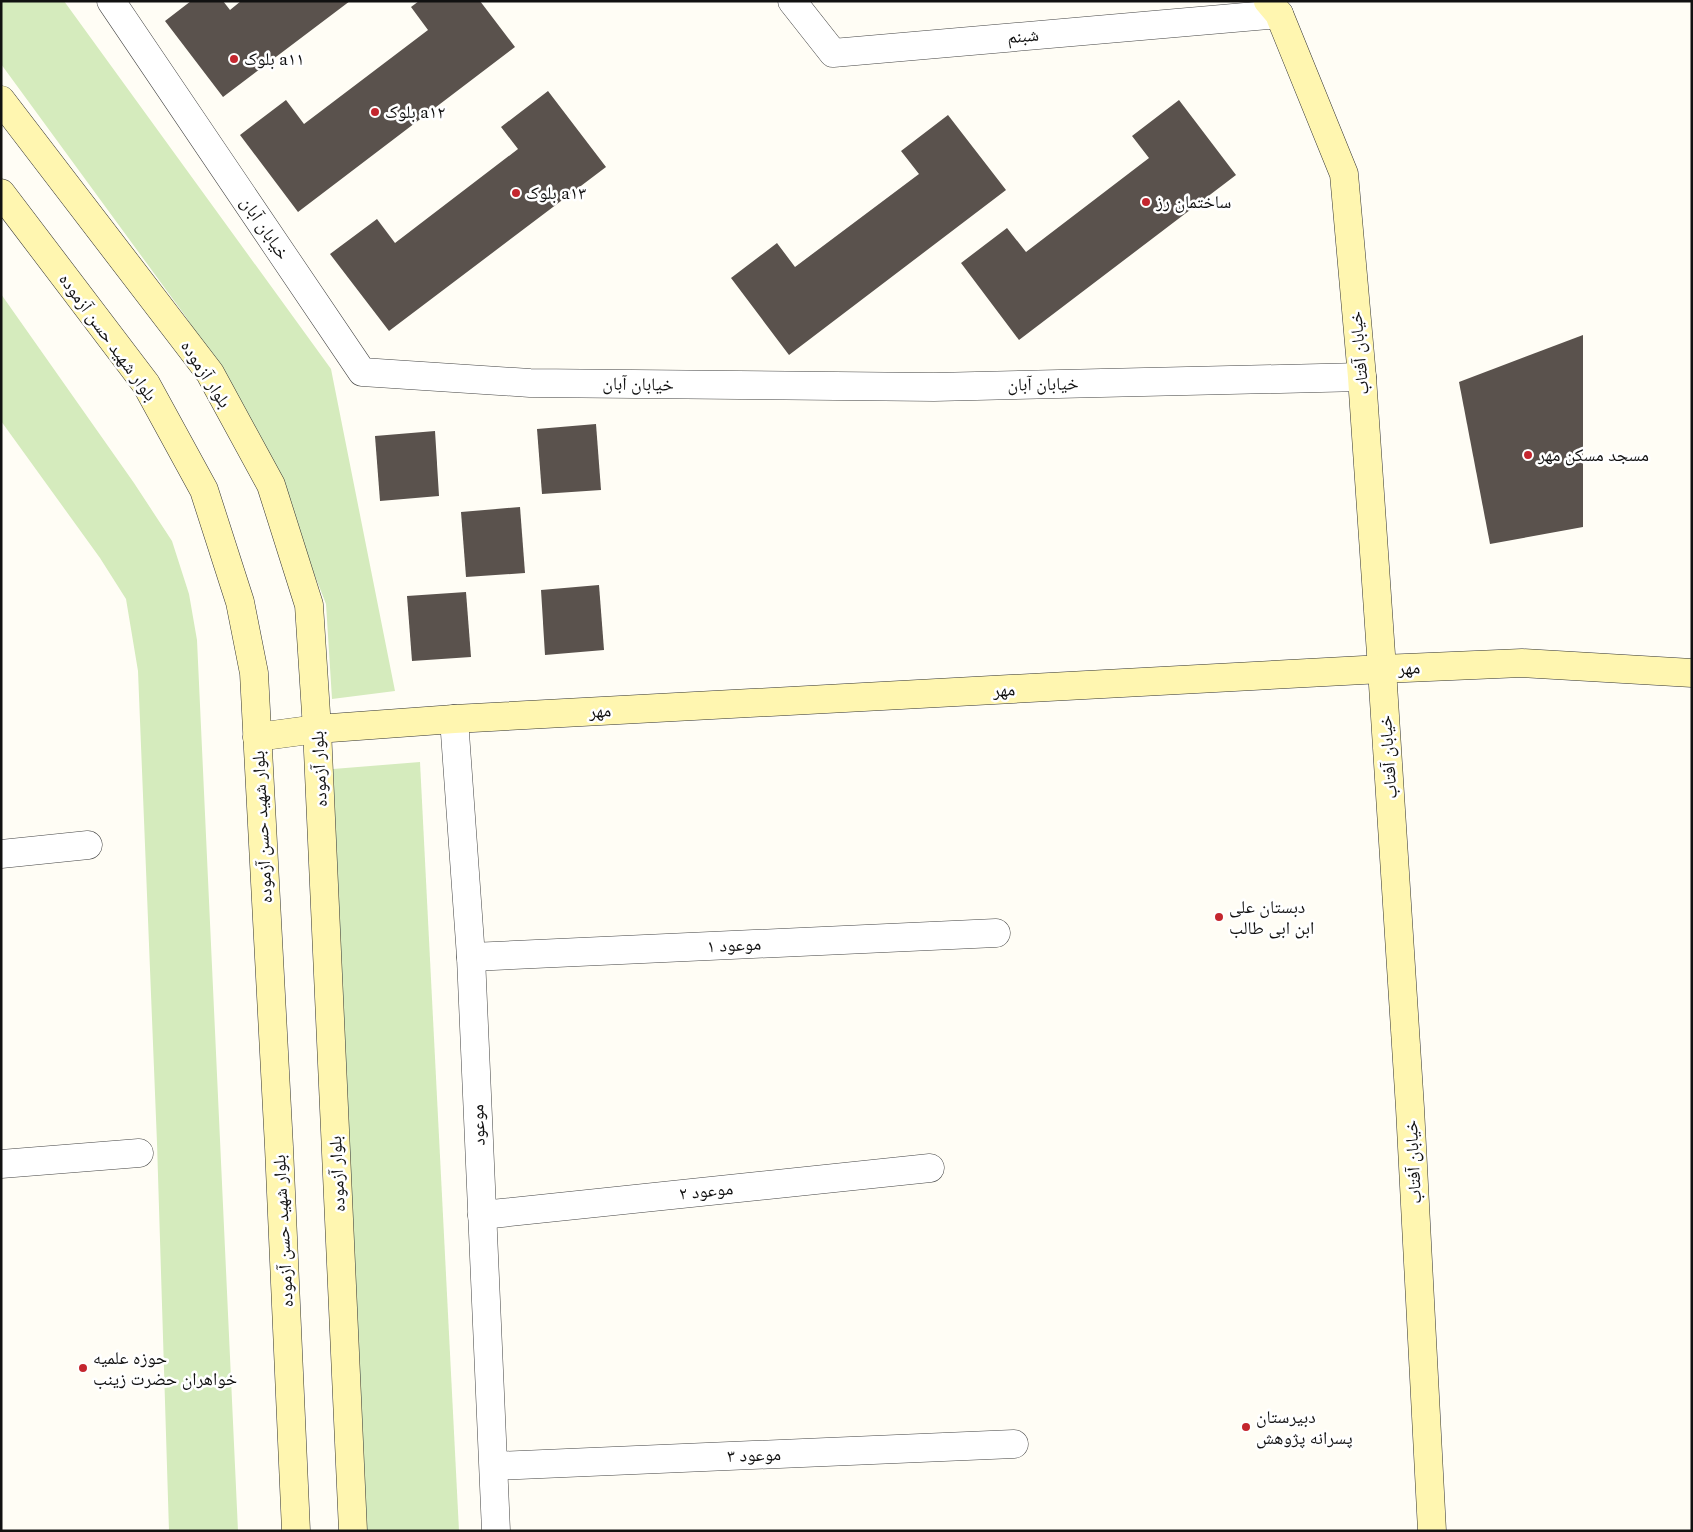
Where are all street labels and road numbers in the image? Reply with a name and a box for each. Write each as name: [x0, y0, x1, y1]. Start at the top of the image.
street label: شبنم: [1006, 22, 1040, 51]
street label: خیابان آبان: [233, 191, 296, 265]
street label: بلوار شهید حسن آزموده: [52, 268, 163, 407]
street label: خیابان آفتاب: [1342, 310, 1377, 396]
street label: بلوار آزموده: [174, 335, 238, 414]
street label: خیابان آبان: [602, 370, 674, 399]
street label: خیابان آبان: [1007, 370, 1079, 399]
street label: مهر: [1396, 654, 1421, 683]
street label: مهر: [991, 676, 1016, 705]
street label: مهر: [587, 697, 612, 726]
street label: خیابان آفتاب: [1372, 714, 1405, 800]
street label: بلوار آزموده: [304, 730, 335, 808]
street label: بلوار شهید حسن آزموده: [245, 750, 280, 904]
street label: موعود ۱: [706, 931, 762, 960]
street label: موعود: [464, 1104, 493, 1146]
street label: خیابان آفتاب: [1398, 1119, 1429, 1205]
street label: بلوار آزموده: [322, 1135, 353, 1213]
street label: بلوار شهید حسن آزموده: [266, 1154, 301, 1308]
street label: موعود ۲: [678, 1175, 734, 1208]
street label: موعود ۳: [726, 1441, 782, 1470]

